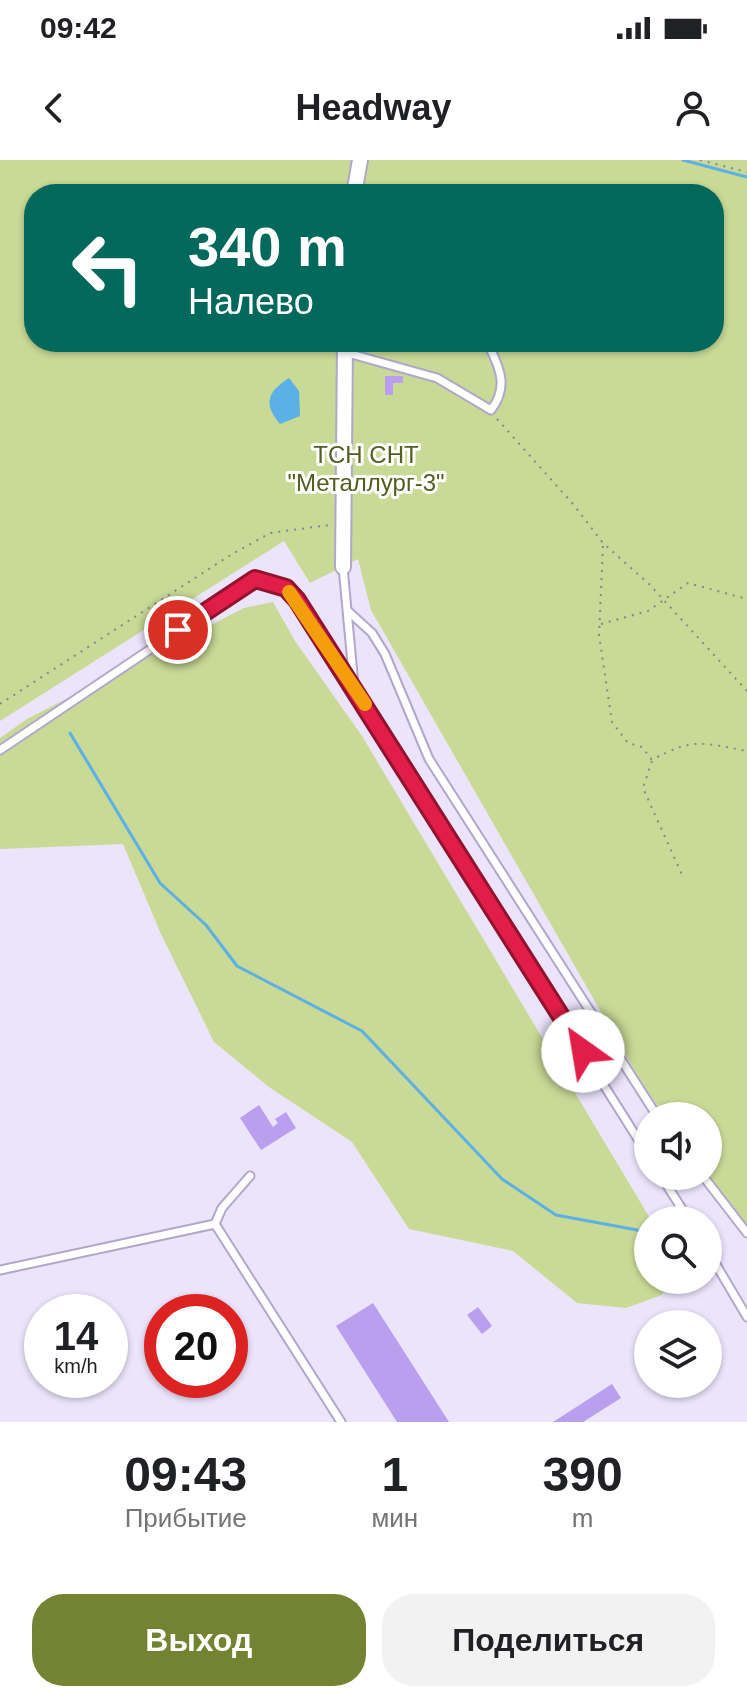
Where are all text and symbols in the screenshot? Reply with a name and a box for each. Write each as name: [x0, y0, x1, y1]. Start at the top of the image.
text: 09:42: [40, 11, 117, 44]
icon: back: [32, 86, 76, 130]
icon: person: [671, 86, 715, 130]
text: Headway: [295, 87, 452, 128]
text: 340 m: [188, 215, 347, 278]
icon: left: [56, 216, 160, 320]
text: Налево: [188, 281, 314, 322]
park label: ТСН СНТ "Металлург-3": [287, 441, 445, 496]
pin: [144, 596, 212, 664]
icon: arrive: [156, 608, 200, 652]
position arrow: [541, 1009, 625, 1093]
map controls: [634, 1102, 722, 1398]
button: sound: [634, 1102, 722, 1190]
button: search: [634, 1206, 722, 1294]
speed limit sign: 20: [144, 1294, 248, 1398]
button: layers: [634, 1310, 722, 1398]
text: 14: [54, 1314, 98, 1358]
text: km/h: [54, 1355, 98, 1377]
text: 09:43: [124, 1448, 247, 1501]
text: 1: [381, 1448, 408, 1501]
text: 390: [543, 1448, 623, 1501]
text: Прибытие: [125, 1503, 247, 1533]
text: мин: [371, 1503, 418, 1533]
text: m: [572, 1503, 593, 1533]
button: Выход: [32, 1594, 366, 1686]
button: Поделиться: [382, 1594, 715, 1686]

